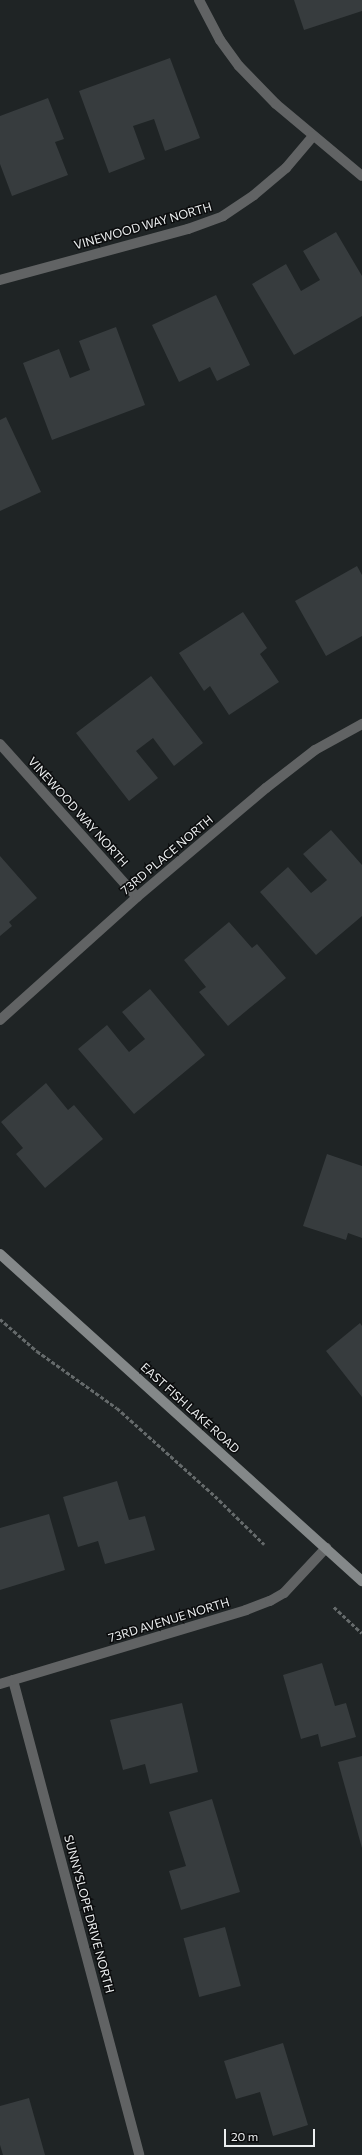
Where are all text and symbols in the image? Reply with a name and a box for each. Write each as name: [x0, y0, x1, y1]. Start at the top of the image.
street label: VINEWOOD WAY NORTH: [73, 199, 213, 253]
street label: VINEWOOD WAY NORTH: [25, 754, 131, 870]
street label: 73RD PLACE NORTH: [118, 812, 216, 898]
street label: EAST FISH LAKE ROAD: [138, 1360, 242, 1456]
street label: 73RD AVENUE NORTH: [107, 1595, 231, 1645]
street label: SUNNYSLOPE DRIVE NORTH: [61, 1833, 117, 1995]
scale bar: [226, 2121, 317, 2147]
text: 20 m: [231, 2129, 258, 2143]

